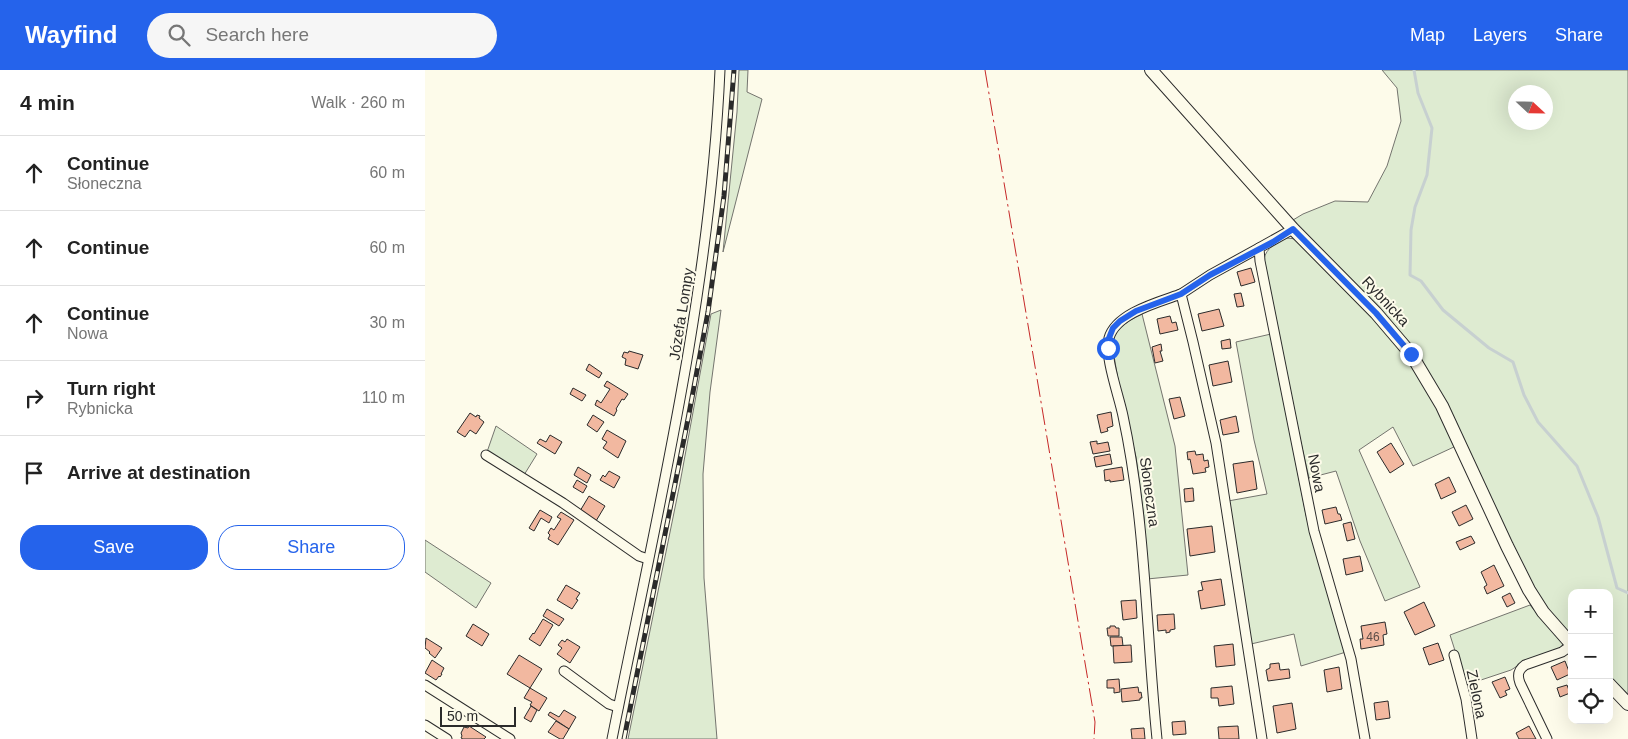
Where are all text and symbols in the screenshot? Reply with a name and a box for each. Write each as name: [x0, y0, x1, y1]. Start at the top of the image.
search box: [147, 13, 497, 58]
text: Wayfind: [25, 21, 117, 48]
icon: search: [165, 21, 193, 49]
text: Search here: [205, 24, 309, 45]
text: Map: [1410, 25, 1445, 45]
text: Layers: [1473, 25, 1527, 45]
text: Share: [1555, 25, 1603, 45]
north arrow: [1508, 85, 1553, 130]
text: 4 min: [20, 91, 75, 114]
text: Walk · 260 m: [311, 94, 405, 111]
text: Continue: [67, 153, 149, 174]
icon: ahead: [20, 159, 48, 187]
text: 60 m: [369, 164, 405, 181]
text: Słoneczna: [67, 175, 142, 192]
icon: ahead: [20, 234, 48, 262]
text: Continue: [67, 237, 149, 258]
text: 60 m: [369, 239, 405, 256]
street label: Józefa Lompy: [665, 266, 697, 361]
street label: Rybnicka: [1359, 273, 1414, 330]
text: Continue: [67, 303, 149, 324]
icon: ahead: [20, 309, 48, 337]
text: 30 m: [369, 314, 405, 331]
text: Nowa: [67, 325, 108, 342]
route start: [1097, 337, 1120, 360]
route end: [1400, 343, 1423, 366]
text: Turn right: [67, 378, 155, 399]
icon: right: [20, 384, 48, 412]
text: 110 m: [362, 389, 405, 406]
text: Rybnicka: [67, 400, 133, 417]
street label: Nowa: [1305, 453, 1329, 494]
street label: Słoneczna: [1137, 456, 1163, 529]
icon: arrive: [20, 459, 48, 487]
text: Arrive at destination: [67, 462, 251, 483]
button: Save: [20, 525, 208, 570]
button: Share: [218, 525, 405, 570]
map controls: [1568, 589, 1613, 724]
button: +: [1568, 589, 1613, 634]
house number: 46: [1366, 630, 1380, 644]
button: −: [1568, 634, 1613, 679]
street label: Zielona: [1464, 668, 1491, 720]
button: locate: [1568, 679, 1613, 724]
scale bar: [440, 704, 516, 727]
text: 50 m: [447, 708, 478, 724]

